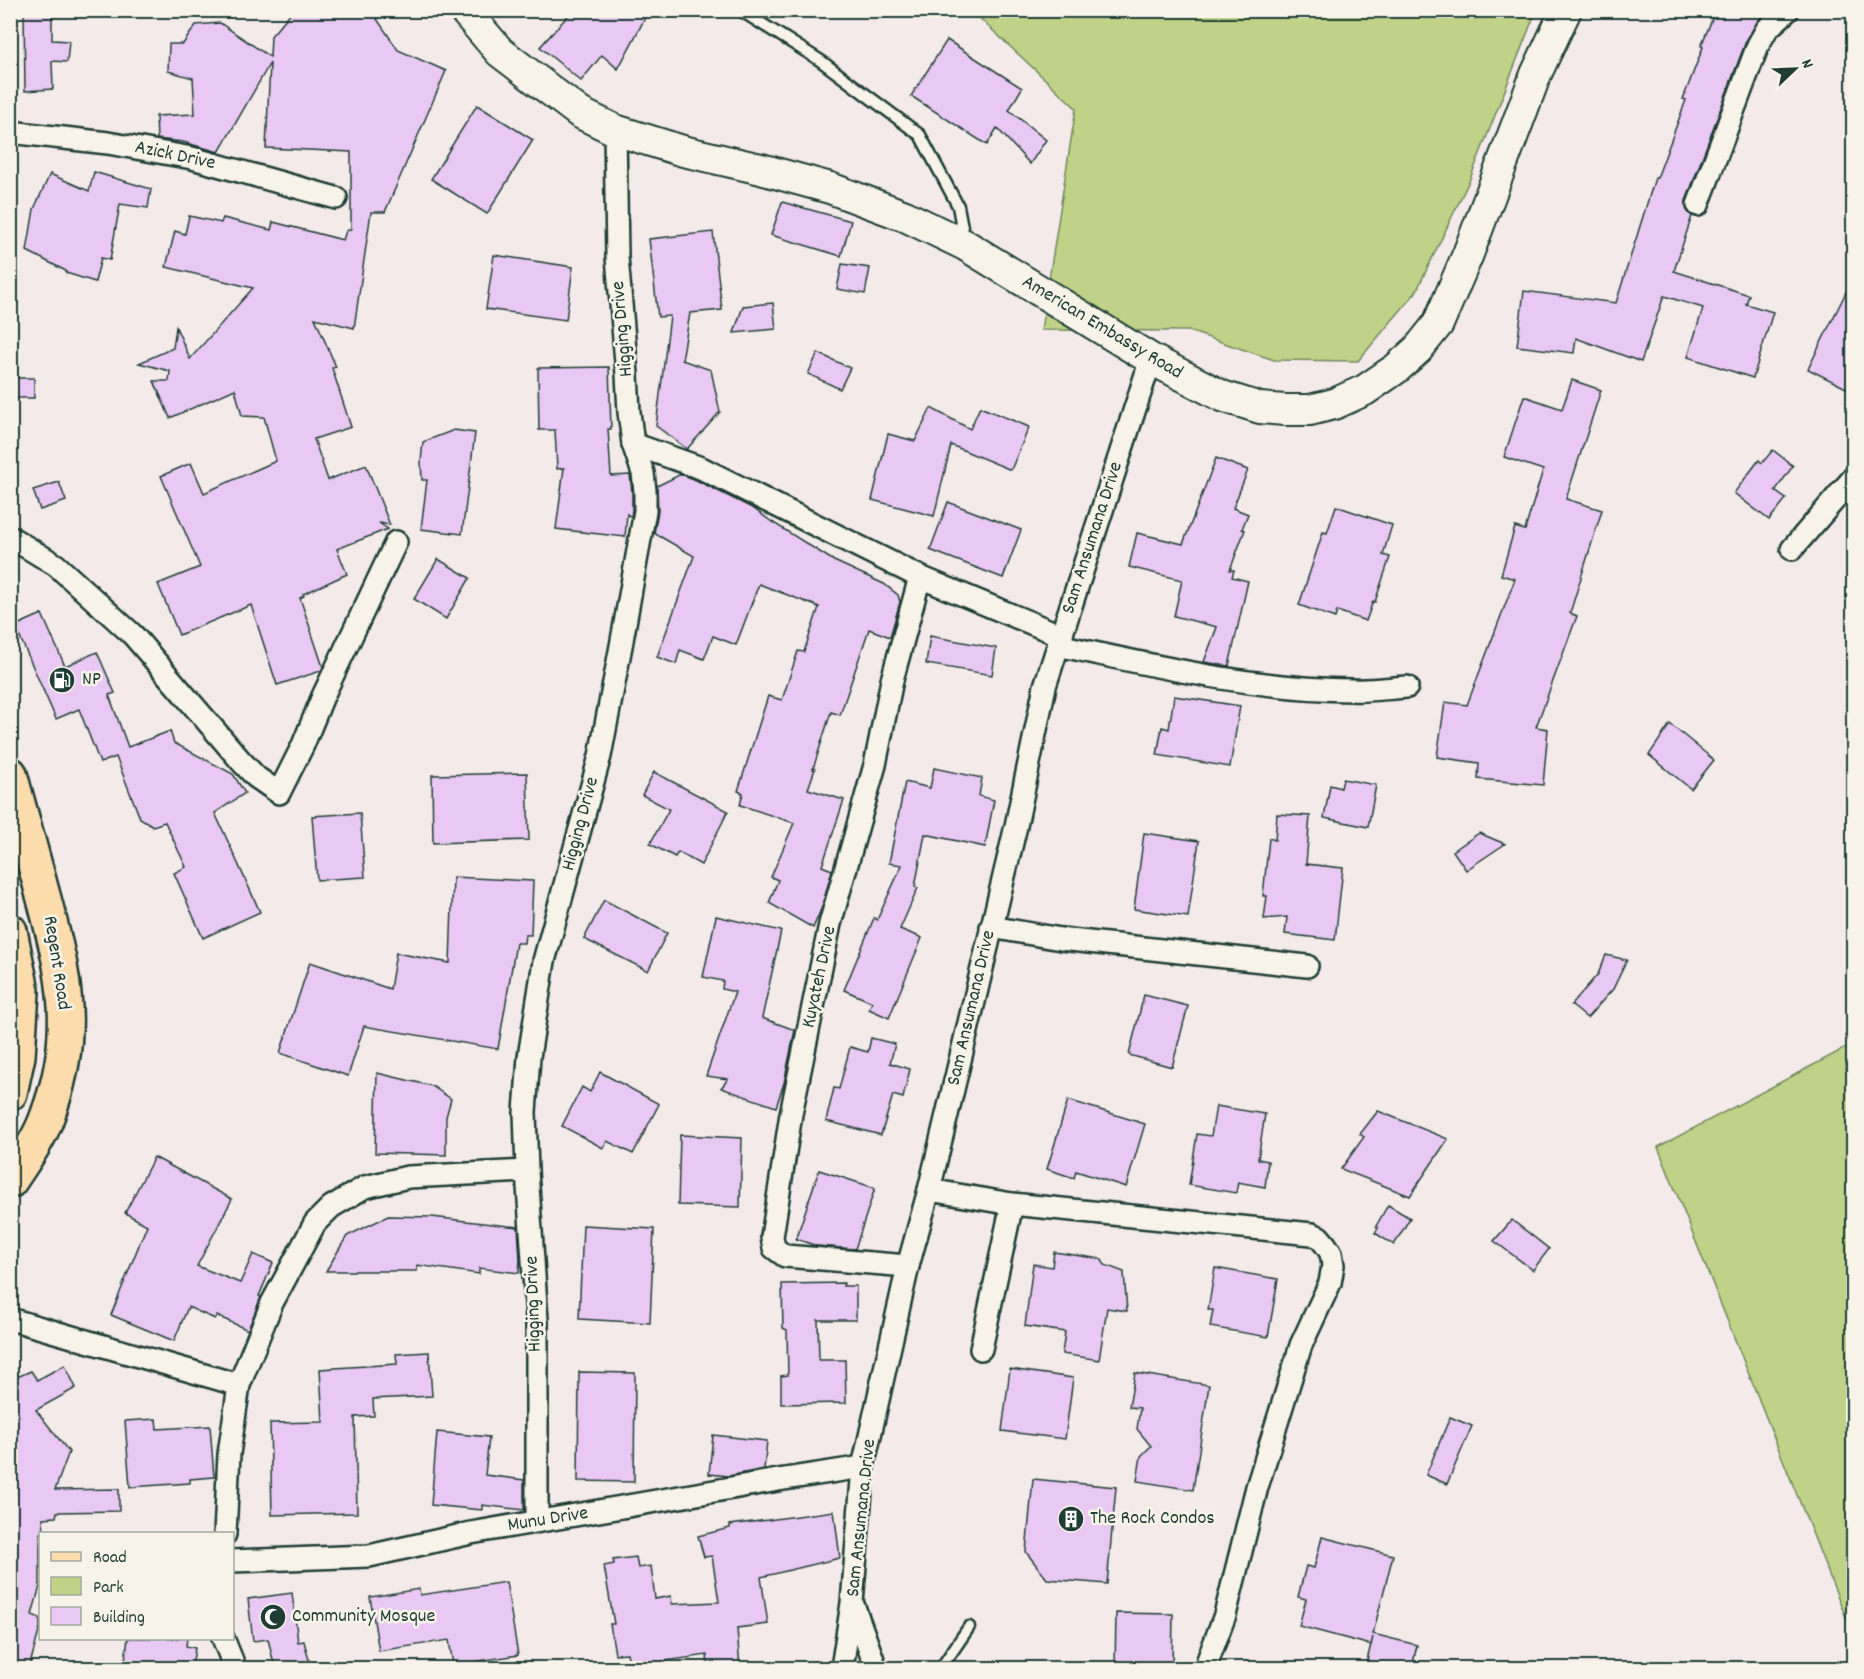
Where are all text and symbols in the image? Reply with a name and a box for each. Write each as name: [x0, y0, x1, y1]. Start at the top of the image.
north arrow: [1765, 39, 1825, 99]
text: N: [1794, 56, 1819, 72]
street label: Azick Drive: [132, 134, 218, 178]
street label: American Embassy Road: [1016, 269, 1188, 387]
street label: Higging Drive: [605, 280, 641, 378]
street label: Sam Ansumana Drive: [1055, 458, 1131, 618]
fuel station icon: NP: [47, 665, 77, 695]
place label: NP: [82, 666, 101, 694]
street label: Higging Drive: [555, 774, 607, 874]
street label: Regent Road: [35, 914, 77, 1012]
street label: Kuyateh Drive: [796, 923, 845, 1031]
street label: Sam Ansumana Drive: [941, 927, 1004, 1088]
street label: Higging Drive: [518, 1255, 550, 1353]
street label: Sam Ansumana Drive: [840, 1437, 884, 1598]
street label: Munu Drive: [506, 1500, 591, 1540]
building icon: The Rock Condos: [1056, 1504, 1086, 1534]
place label: The Rock Condos: [1090, 1505, 1215, 1533]
legend: [39, 1532, 234, 1640]
text: Road: [93, 1546, 127, 1571]
text: Park: [93, 1576, 124, 1601]
mosque icon: Community Mosque: [258, 1602, 288, 1632]
place label: Community Mosque: [292, 1603, 435, 1631]
text: Building: [93, 1606, 145, 1631]

